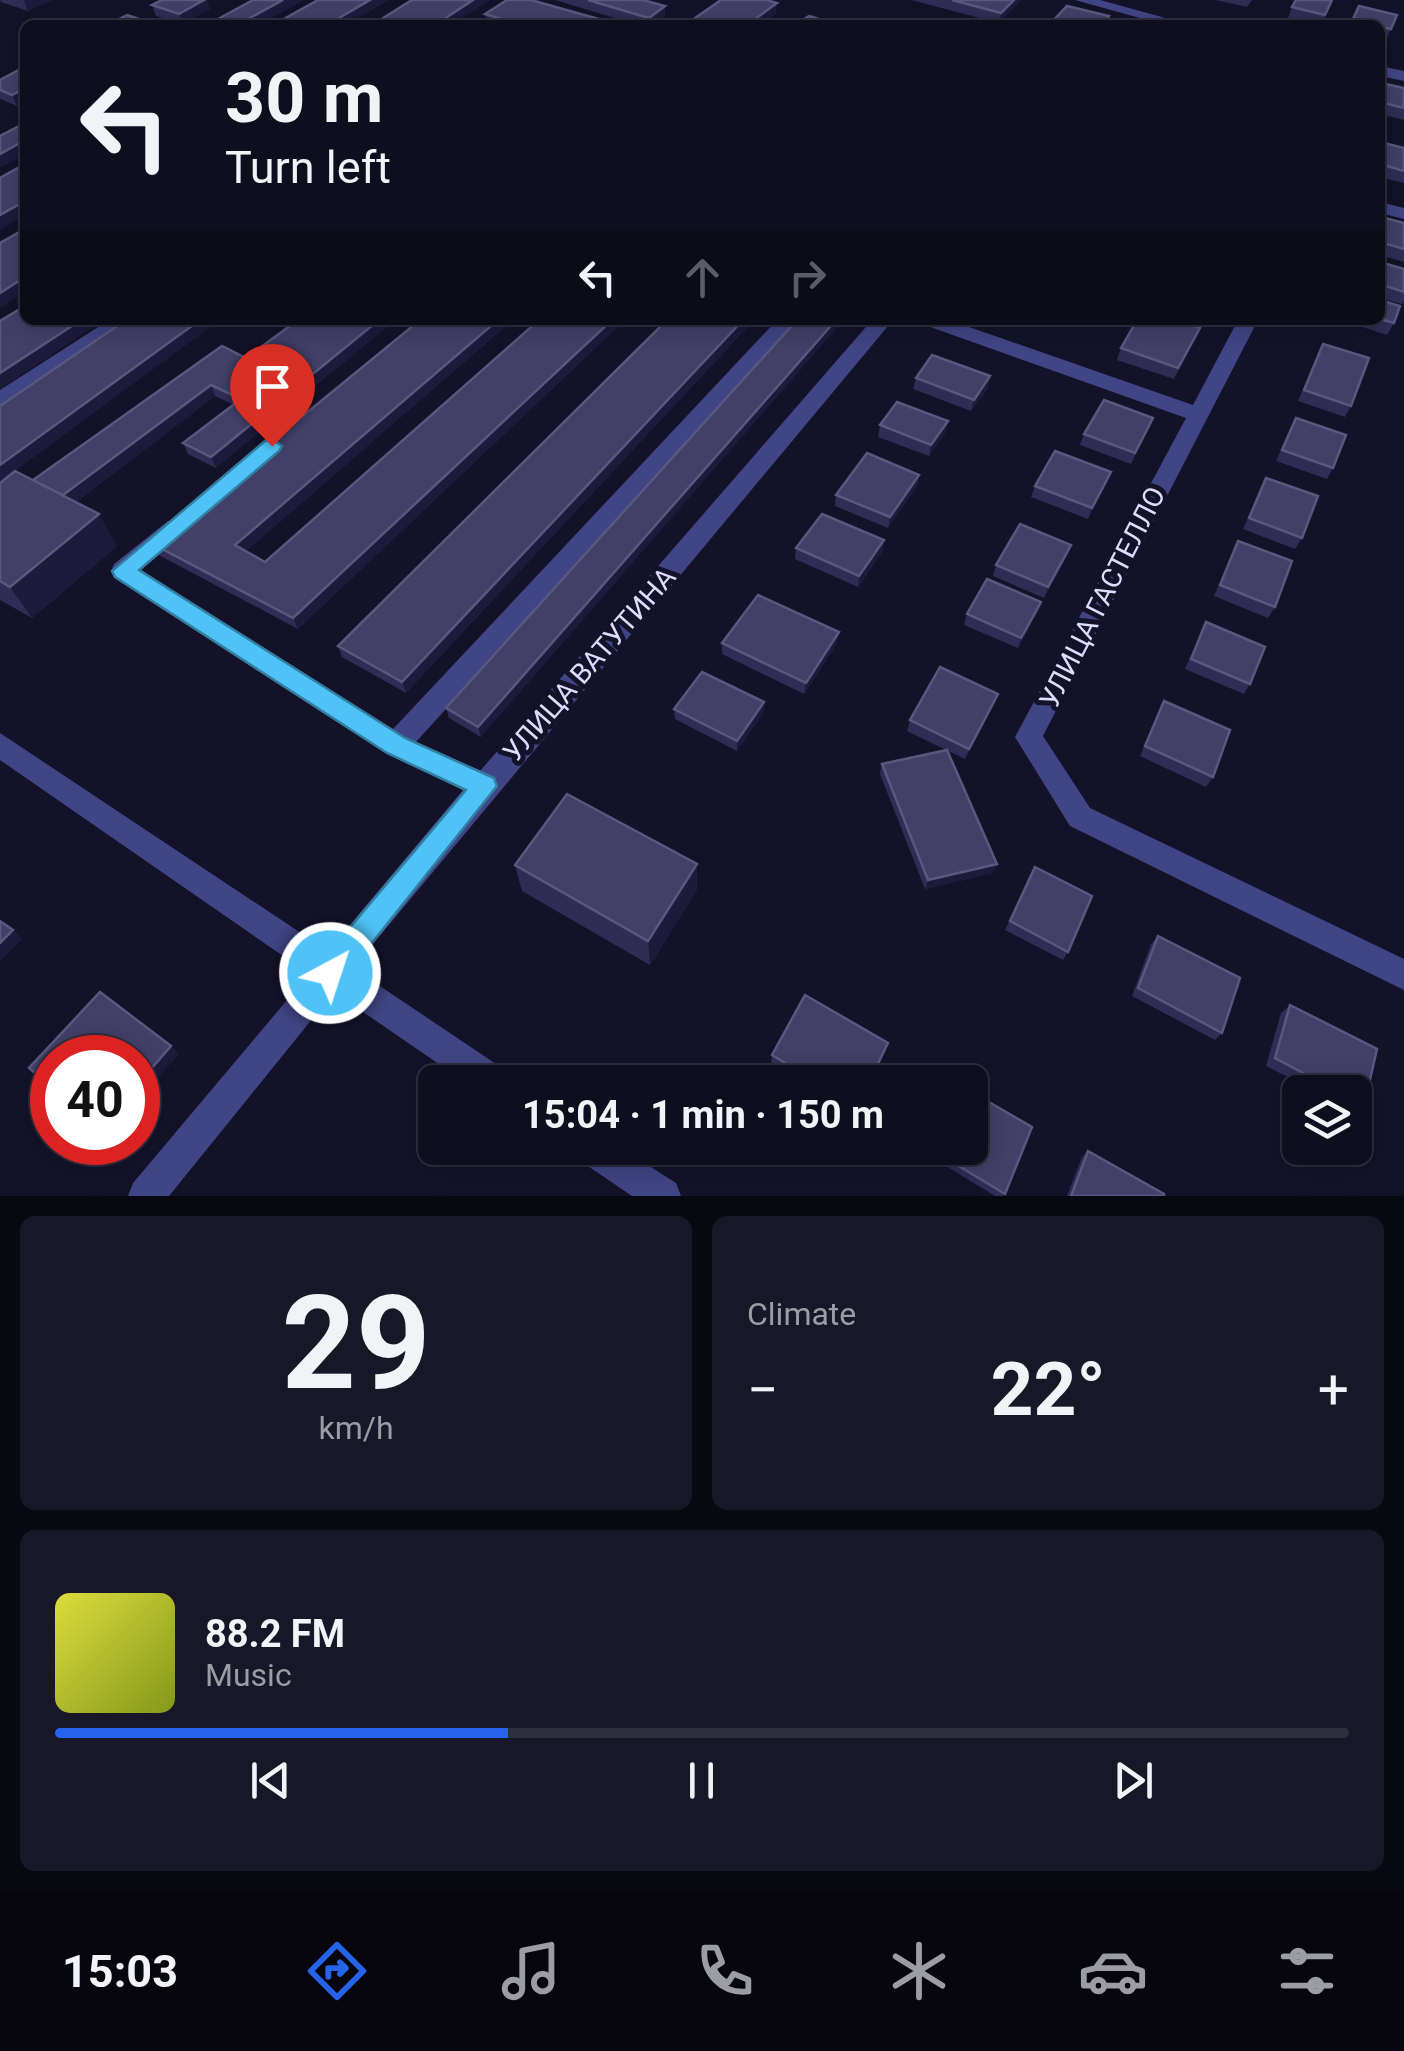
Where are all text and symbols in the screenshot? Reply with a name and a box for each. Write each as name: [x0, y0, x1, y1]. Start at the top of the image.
text: 30 m: [225, 57, 383, 139]
icon: left: [60, 60, 190, 190]
text: Turn left: [225, 141, 391, 194]
icon: left: [570, 250, 625, 305]
icon: ahead: [675, 250, 730, 305]
icon: right: [780, 250, 835, 305]
pin: [230, 344, 315, 447]
icon: arrive: [245, 359, 300, 414]
street label: УЛИЦА ГАСТЕЛЛО: [1033, 481, 1172, 713]
street label: УЛИЦА ВАТУТИНА: [496, 561, 683, 768]
position arrow: [278, 921, 382, 1025]
speed limit sign: 40: [30, 1035, 160, 1165]
map controls: [1282, 1075, 1372, 1165]
button: layers: [1282, 1075, 1372, 1165]
text: 15:04 · 1 min · 150 m: [522, 1093, 884, 1137]
text: 29: [281, 1267, 431, 1420]
text: Climate: [747, 1295, 856, 1333]
text: 22°: [990, 1345, 1106, 1433]
text: −: [747, 1358, 778, 1422]
text: +: [1318, 1358, 1349, 1422]
text: km/h: [318, 1409, 394, 1447]
text: 88.2 FM: [205, 1612, 345, 1656]
text: Music: [205, 1656, 292, 1694]
icon: previous: [243, 1753, 298, 1808]
icon: pause: [674, 1753, 729, 1808]
icon: next: [1106, 1753, 1161, 1808]
icon: directions: [302, 1936, 372, 2006]
icon: music: [496, 1936, 566, 2006]
icon: phone: [690, 1936, 760, 2006]
icon: climate: [884, 1936, 954, 2006]
icon: car: [1078, 1936, 1148, 2006]
icon: filters: [1272, 1936, 1342, 2006]
text: 15:03: [62, 1945, 178, 1998]

